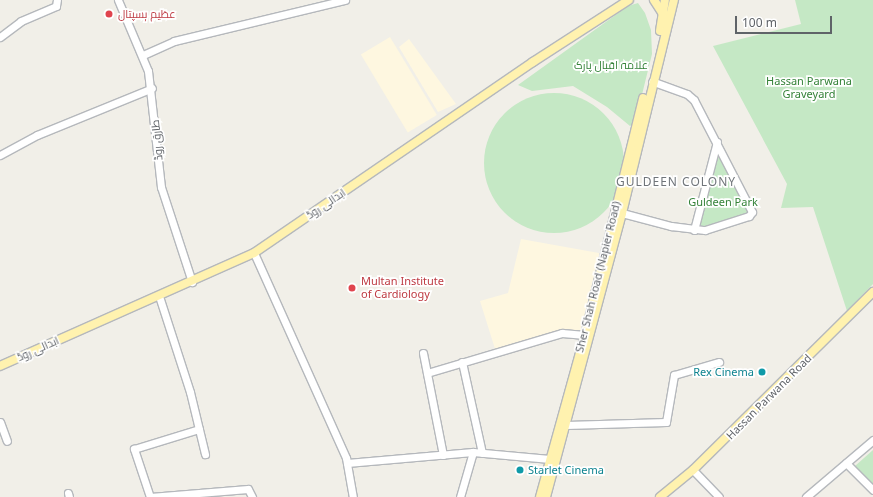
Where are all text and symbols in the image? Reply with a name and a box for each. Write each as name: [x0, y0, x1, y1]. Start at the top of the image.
place label: عظیم ہسپتال: [118, 7, 176, 21]
marker: عظیم ہسپتال: [103, 8, 115, 20]
scale bar: [737, 8, 834, 34]
text: 100 m: [742, 14, 777, 31]
park label: علامہ اقبال پارک: [574, 58, 648, 72]
park label: Hassan Parwana Graveyard: [766, 75, 852, 101]
street label: طارق روڈ: [149, 119, 165, 161]
district label: GULDEEN COLONY: [616, 175, 736, 189]
street label: ابدالی روڈ: [304, 186, 348, 222]
park label: Guldeen Park: [688, 195, 758, 209]
street label: Sher Shah Road (Napier Road): [573, 200, 623, 354]
place label: Multan Institute of Cardiology: [361, 275, 444, 301]
marker: Multan Institute of Cardiology: [346, 282, 358, 294]
street label: ابدالی روڈ: [15, 334, 61, 364]
street label: Hassan Parwana Road: [724, 352, 814, 442]
place label: Rex Cinema: [693, 365, 754, 379]
marker: Rex Cinema: [757, 367, 767, 377]
place label: Starlet Cinema: [528, 463, 604, 477]
marker: Starlet Cinema: [515, 465, 525, 475]

